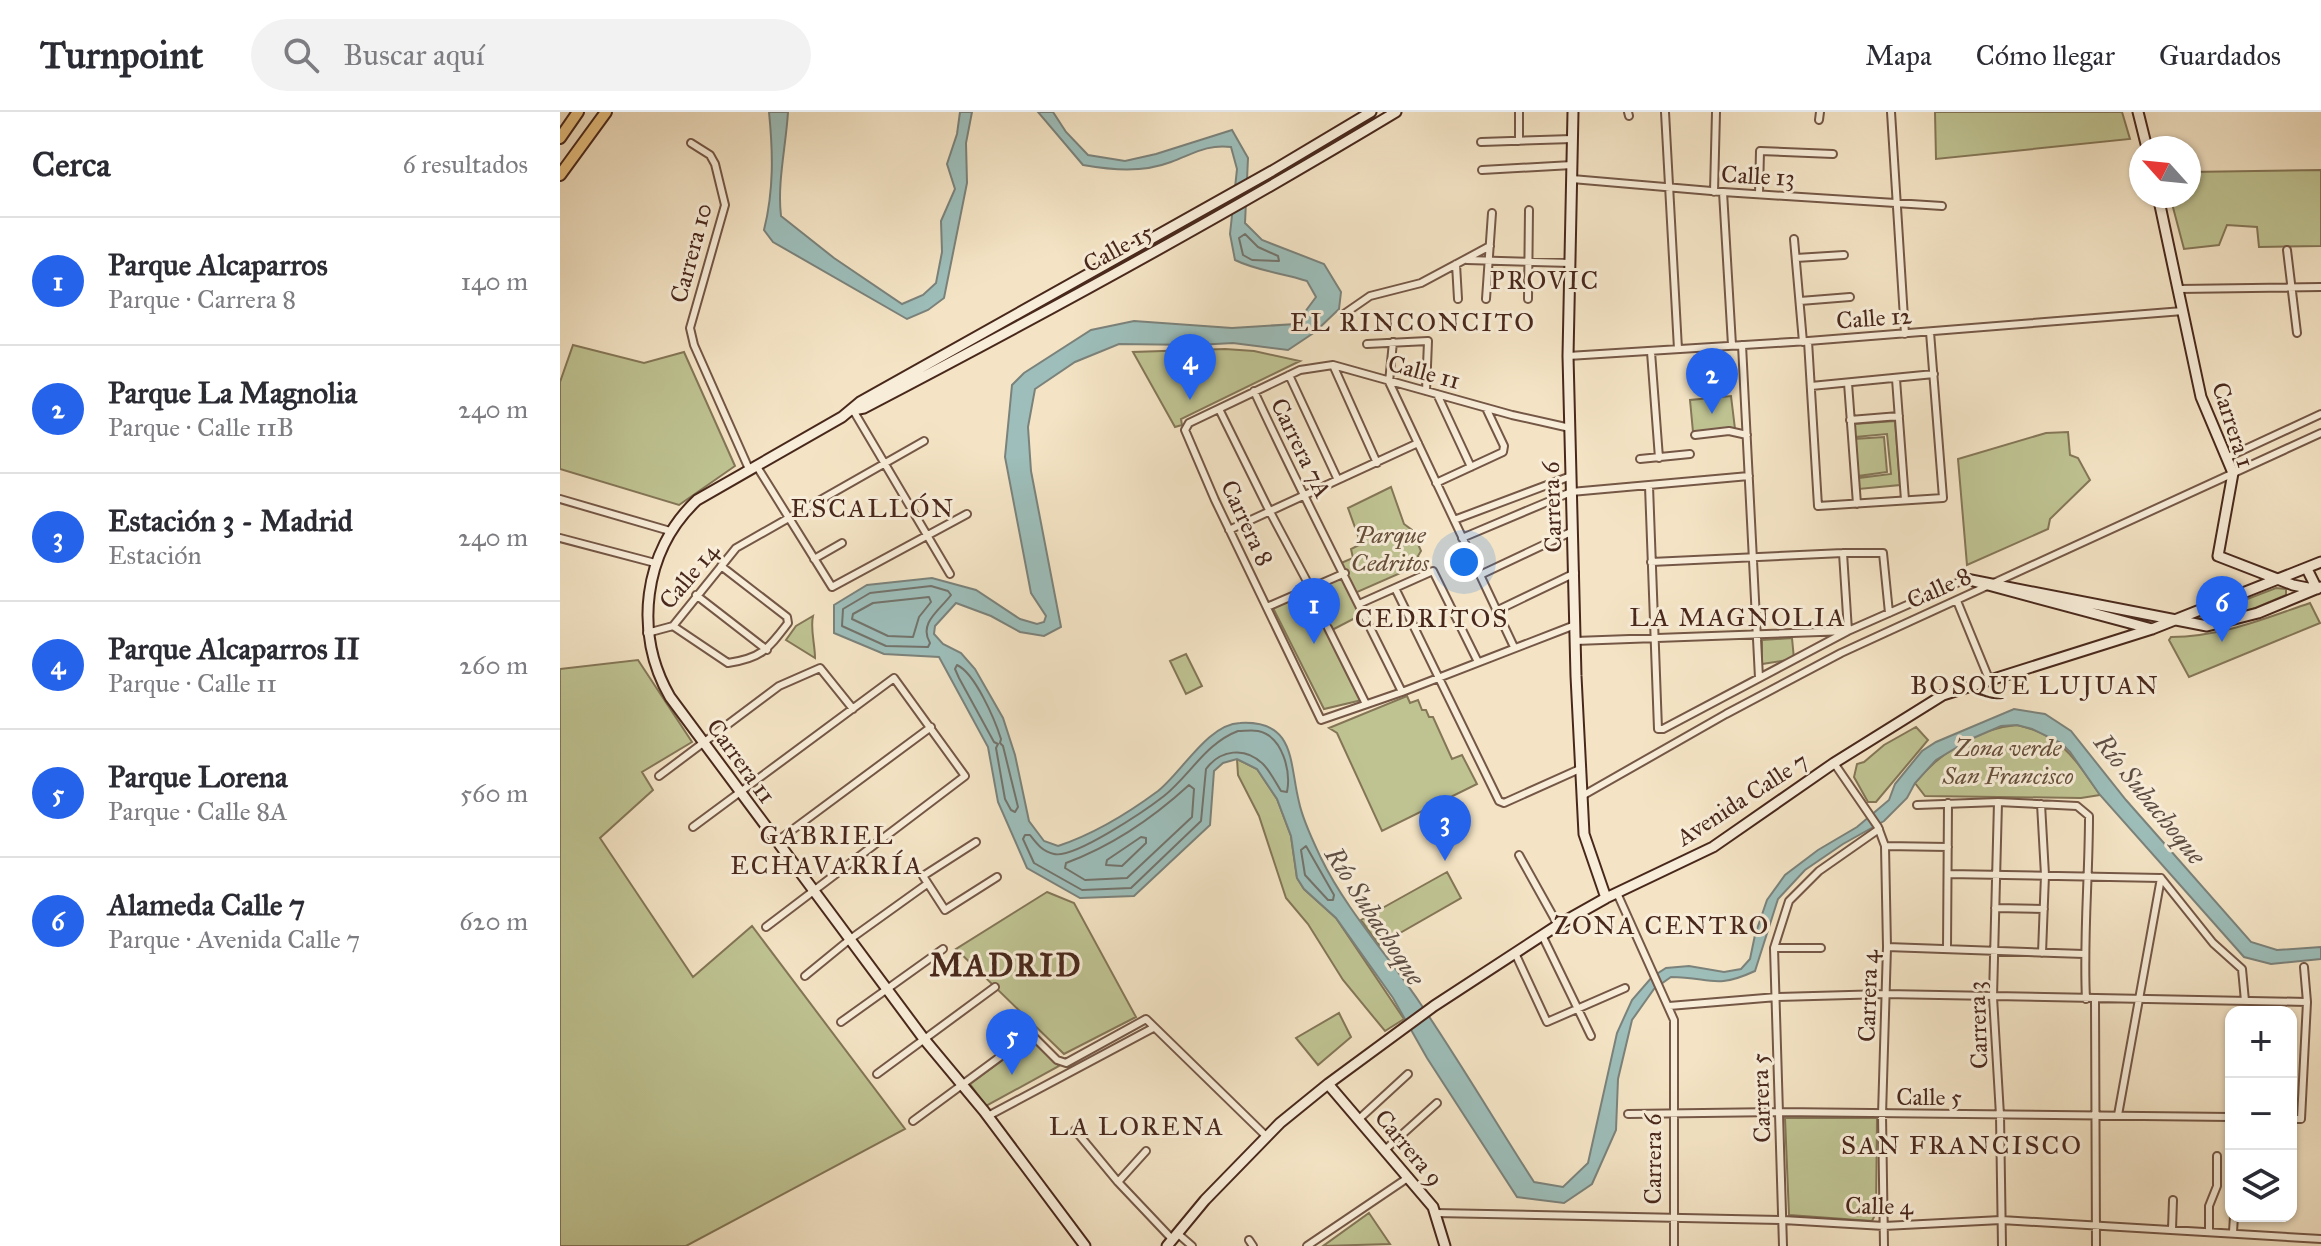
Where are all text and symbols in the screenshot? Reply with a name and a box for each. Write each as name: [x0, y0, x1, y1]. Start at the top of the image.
search box: [251, 19, 811, 91]
text: Turnpoint: [40, 32, 203, 78]
icon: search: [279, 33, 323, 77]
text: Buscar aquí: [343, 37, 484, 73]
text: Mapa: [1865, 38, 1932, 73]
text: Cómo llegar: [1976, 38, 2115, 73]
text: Guardados: [2159, 38, 2281, 73]
north arrow: [2129, 136, 2201, 208]
text: Cerca: [32, 144, 111, 185]
text: 6 resultados: [402, 148, 528, 180]
street label: Calle 13: [1720, 159, 1796, 193]
street label: Carrera 10: [663, 200, 719, 306]
street label: Calle 15: [1078, 217, 1158, 279]
text: Parque Alcaparros: [108, 247, 328, 283]
district label: PROVIC: [1490, 264, 1600, 296]
text: 1: [53, 265, 63, 297]
text: 140 m: [461, 265, 528, 297]
text: Parque · Carrera 8: [108, 283, 296, 315]
street label: Calle 12: [1835, 300, 1913, 336]
district label: EL RINCONCITO: [1290, 306, 1536, 338]
pin: 4: [1164, 334, 1216, 400]
street label: Calle 11: [1385, 348, 1463, 396]
pin: 2: [1686, 348, 1738, 414]
text: Parque La Magnolia: [108, 375, 357, 411]
street label: Carrera 1: [2205, 378, 2261, 472]
text: 2: [52, 393, 64, 425]
text: 240 m: [458, 393, 528, 425]
street label: Carrera 7A: [1264, 393, 1338, 503]
text: Parque · Calle 11B: [108, 411, 294, 443]
street label: Carrera 6: [1535, 460, 1569, 553]
street label: Carrera 8: [1214, 475, 1280, 571]
district label: ESCALLÓN: [791, 492, 955, 524]
text: Estación 3 - Madrid: [108, 503, 353, 539]
park label: Parque Cedritos: [1351, 520, 1430, 578]
text: 3: [53, 521, 63, 553]
text: 240 m: [458, 521, 528, 553]
street label: Calle 14: [653, 536, 726, 615]
text: Estación: [108, 539, 202, 571]
your location: [1444, 542, 1484, 582]
street label: Calle 8: [1902, 561, 1976, 615]
pin: 6: [2196, 576, 2248, 642]
pin: 1: [1288, 578, 1340, 644]
district label: LA MAGNOLIA: [1630, 601, 1846, 633]
district label: CEDRITOS: [1355, 602, 1509, 634]
text: Parque Alcaparros II: [108, 631, 360, 667]
text: 4: [51, 649, 65, 681]
text: 260 m: [459, 649, 528, 681]
text: Parque · Calle 11: [108, 667, 277, 699]
district label: BOSQUE LUJUAN: [1910, 669, 2160, 701]
street label: Carrera 11: [700, 713, 782, 809]
water label: Río Subachoque: [2087, 726, 2213, 872]
park label: Zona verde San Francisco: [1941, 733, 2074, 791]
street label: Avenida Calle 7: [1670, 745, 1813, 853]
text: Parque Lorena: [108, 759, 288, 795]
text: 5: [52, 777, 64, 809]
text: 560 m: [460, 777, 528, 809]
text: Parque · Calle 8A: [108, 795, 287, 827]
pin: 3: [1419, 795, 1471, 861]
district label: GABRIEL ECHAVARRÍA: [730, 819, 924, 881]
water label: Río Subachoque: [1318, 840, 1433, 993]
text: Alameda Calle 7: [108, 887, 305, 923]
text: 6: [51, 905, 65, 937]
text: 620 m: [459, 905, 528, 937]
district label: ZONA CENTRO: [1554, 909, 1770, 941]
text: Parque · Avenida Calle 7: [108, 923, 360, 955]
district label: MADRID: [930, 946, 1082, 985]
street label: Carrera 4: [1851, 949, 1885, 1043]
street label: Carrera 3: [1961, 980, 1995, 1070]
map controls: [2225, 1006, 2297, 1222]
button: +: [2225, 1006, 2297, 1078]
pin: 5: [986, 1009, 1038, 1075]
street label: Carrera 5: [1744, 1053, 1778, 1143]
button: −: [2225, 1078, 2297, 1150]
street label: Calle 5: [1896, 1082, 1962, 1112]
street label: Carrera 9: [1368, 1103, 1450, 1193]
district label: LA LORENA: [1049, 1110, 1225, 1142]
street label: Carrera 6: [1638, 1113, 1668, 1204]
district label: SAN FRANCISCO: [1841, 1129, 2083, 1161]
button: layers: [2225, 1150, 2297, 1222]
street label: Calle 4: [1845, 1190, 1914, 1222]

